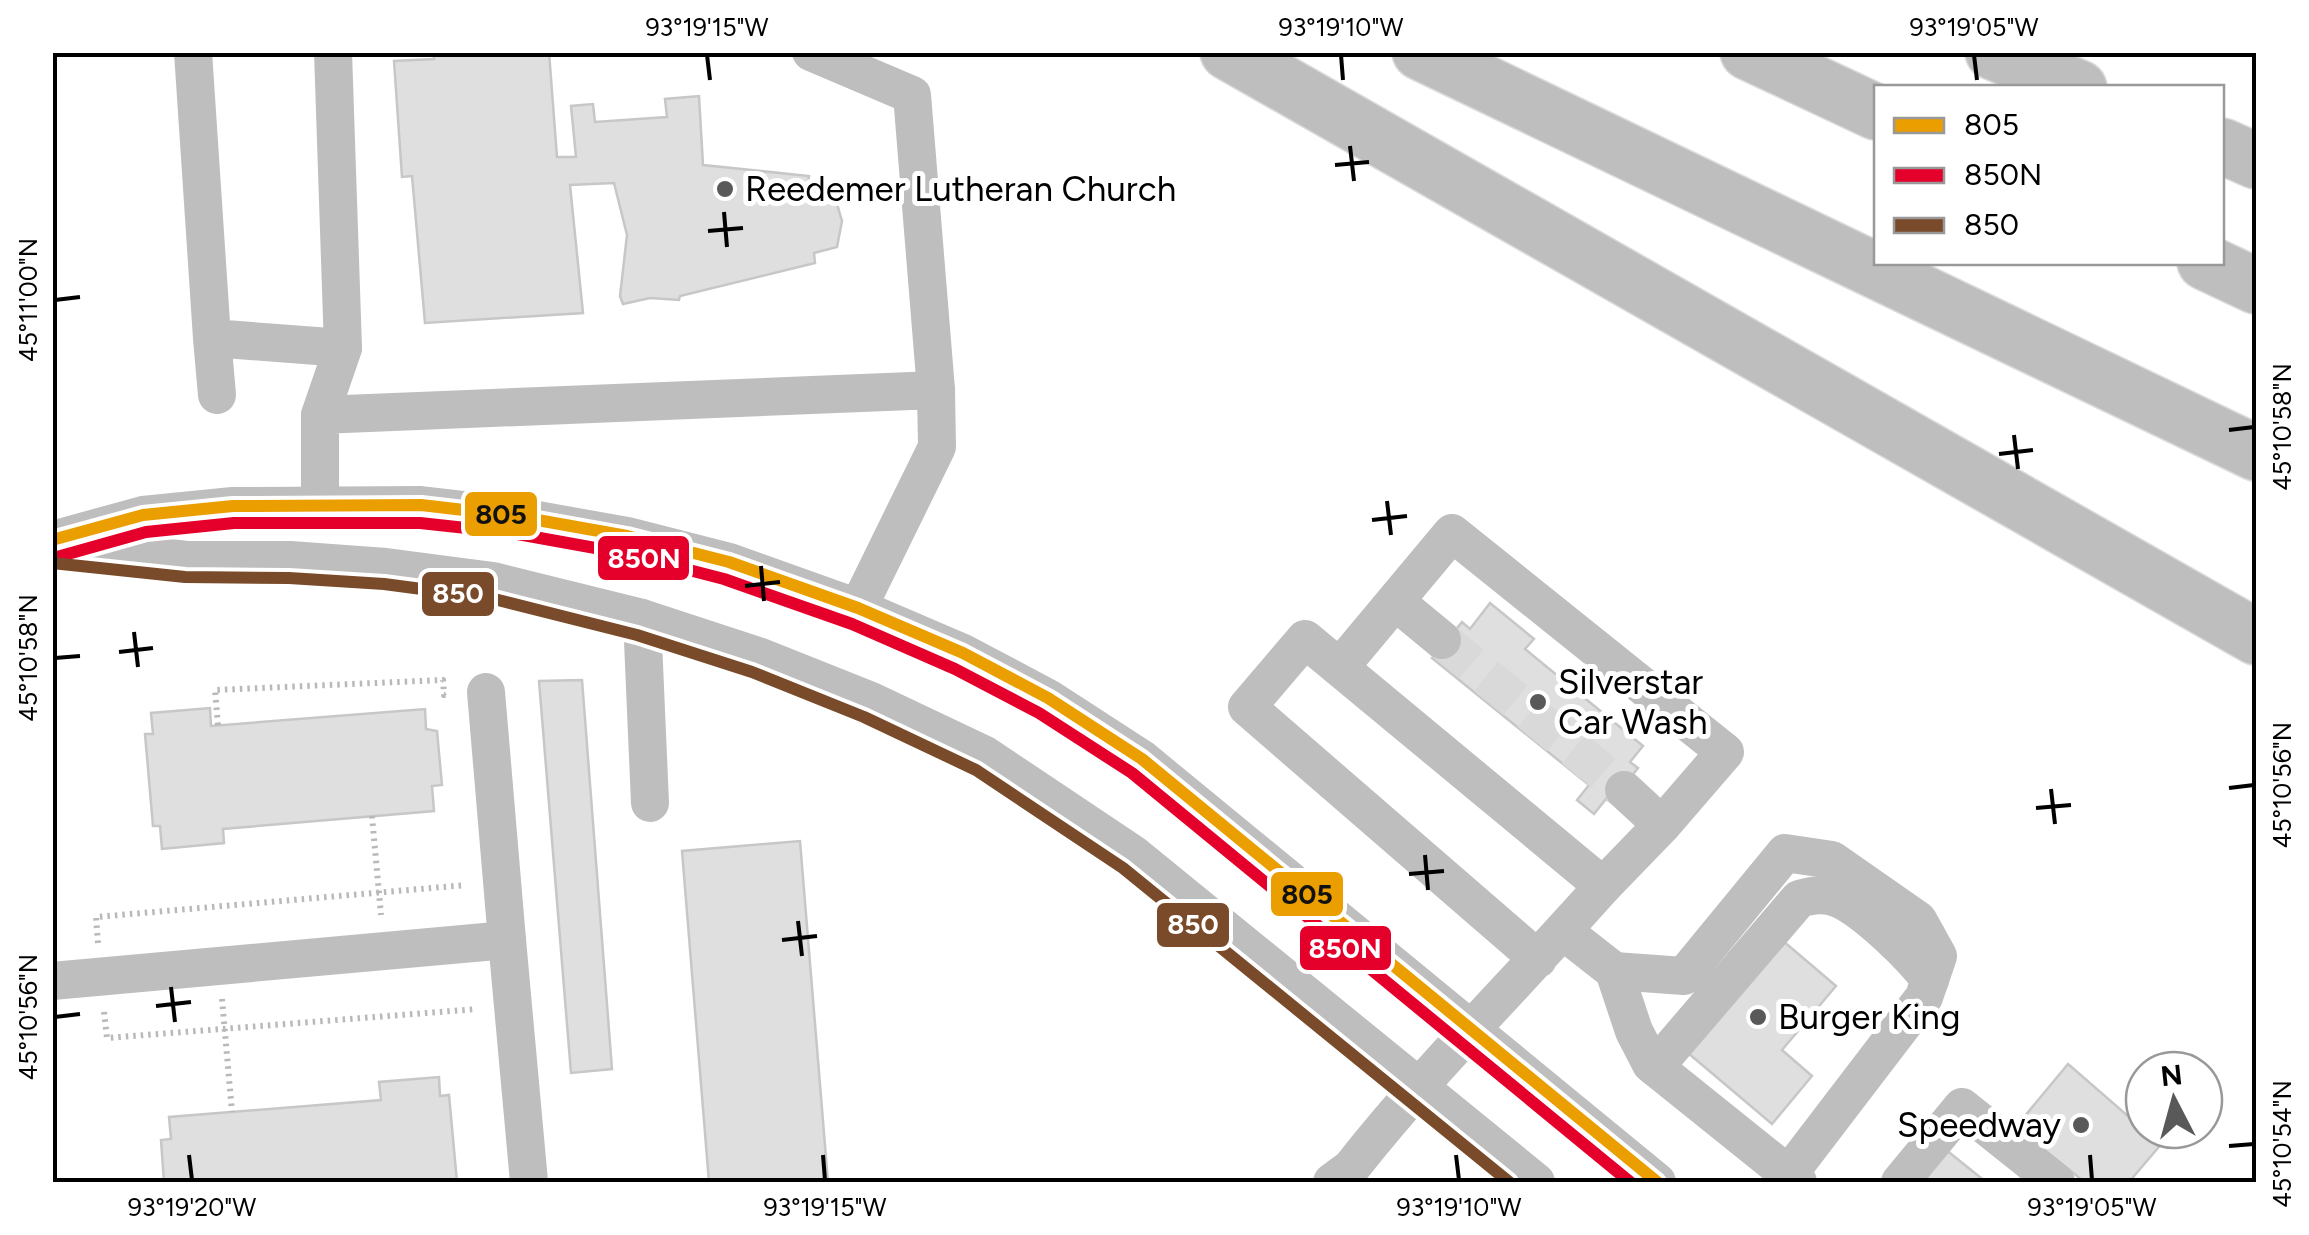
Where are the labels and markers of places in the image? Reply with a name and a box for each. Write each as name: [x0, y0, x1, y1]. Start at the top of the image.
place label: Reedemer Lutheran Church: [745, 168, 1176, 210]
marker: Reedemer Lutheran Church: [714, 178, 736, 200]
place label: Silverstar Car Wash: [1558, 661, 1707, 743]
marker: Silverstar Car Wash: [1527, 691, 1549, 713]
place label: Burger King: [1778, 996, 1960, 1038]
marker: Burger King: [1747, 1006, 1769, 1028]
place label: Speedway: [1897, 1104, 2062, 1146]
marker: Speedway: [2070, 1114, 2092, 1136]

